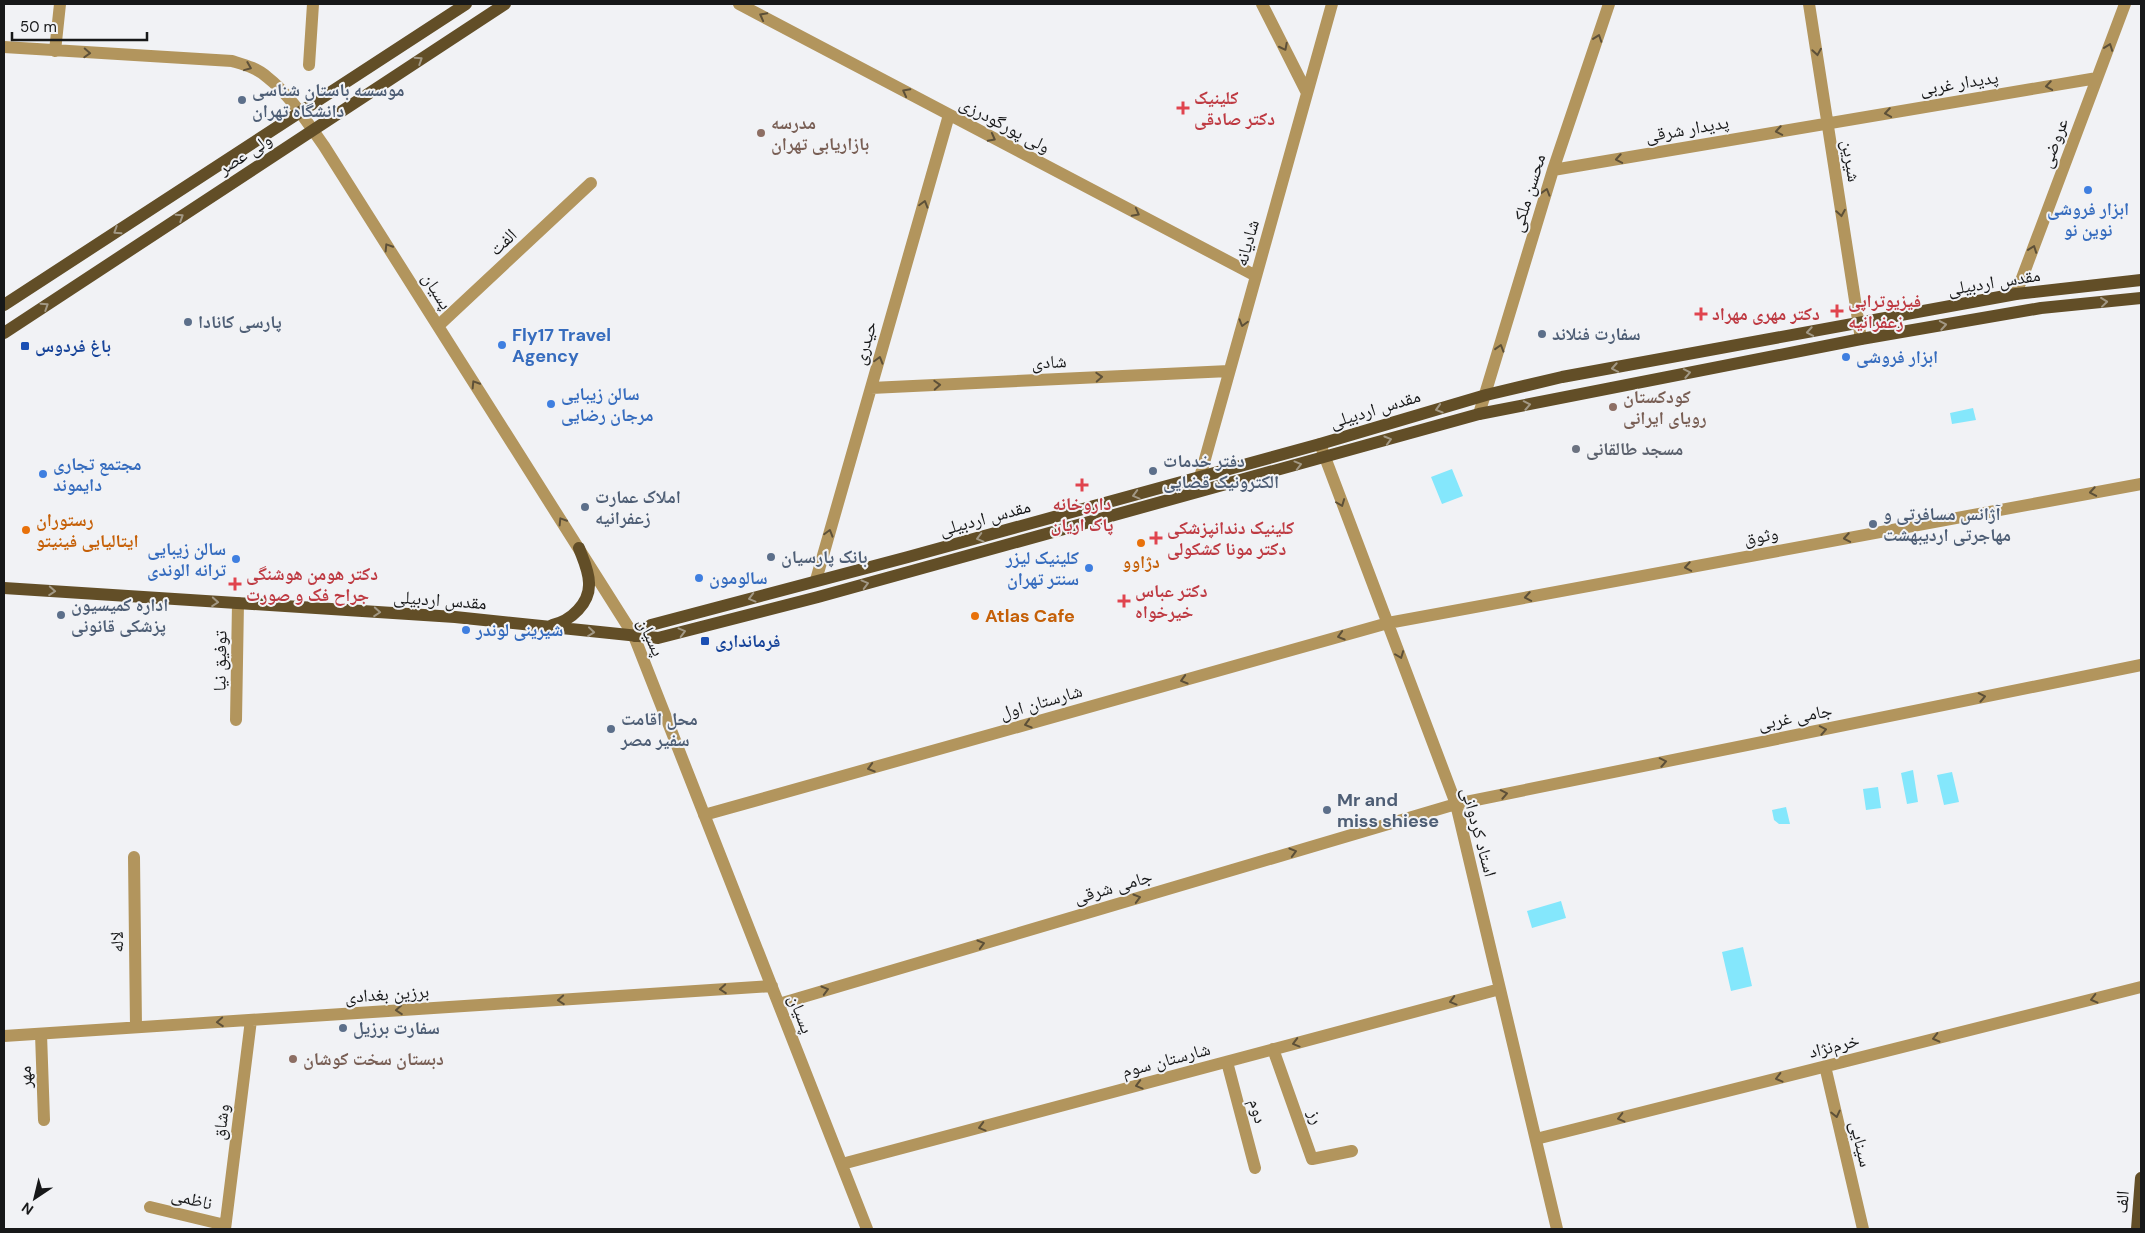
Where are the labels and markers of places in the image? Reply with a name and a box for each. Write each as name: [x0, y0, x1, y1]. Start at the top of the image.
place label: موسسه باستان شناسی دانشگاه تهران: [252, 78, 405, 123]
place label: کلینیک دکتر صادقی: [1194, 86, 1275, 131]
marker: موسسه باستان شناسی دانشگاه تهران: [236, 94, 248, 106]
marker: کلینیک دکتر صادقی: [1176, 101, 1190, 115]
place label: مدرسه بازاریابی تهران: [771, 111, 869, 156]
marker: مدرسه بازاریابی تهران: [755, 127, 767, 139]
marker: ابزار فروشی نوین نو: [2082, 184, 2094, 196]
place label: ابزار فروشی نوین نو: [2047, 197, 2129, 242]
place label: فیزیوتراپی زعفرانیه: [1848, 289, 1921, 334]
place label: دکتر مهری مهراد: [1712, 302, 1820, 326]
marker: فیزیوتراپی زعفرانیه: [1830, 304, 1844, 318]
marker: دکتر مهری مهراد: [1694, 307, 1708, 321]
place label: پارسی کانادا: [198, 310, 282, 334]
marker: پارسی کانادا: [182, 316, 194, 328]
place label: سفارت فنلاند: [1552, 322, 1641, 346]
place label: Fly17 Travel Agency: [512, 323, 611, 368]
marker: سفارت فنلاند: [1536, 328, 1548, 340]
place label: باغ فردوس: [35, 334, 111, 358]
marker: Fly17 Travel Agency: [496, 339, 508, 351]
marker: باغ فردوس: [19, 340, 31, 352]
place label: ابزار فروشی: [1856, 345, 1938, 369]
marker: ابزار فروشی: [1840, 351, 1852, 363]
place label: سالن زیبایی مرجان رضایی: [561, 382, 653, 427]
place label: کودکستان رویای ایرانی: [1623, 385, 1707, 430]
marker: سالن زیبایی مرجان رضایی: [545, 398, 557, 410]
marker: کودکستان رویای ایرانی: [1607, 401, 1619, 413]
place label: مسجد طالقانی: [1586, 437, 1683, 461]
marker: مسجد طالقانی: [1570, 443, 1582, 455]
place label: دفتر خدمات الکترونیک قضایی: [1163, 449, 1279, 494]
place label: مجتمع تجاری دایموند: [53, 452, 142, 497]
marker: دفتر خدمات الکترونیک قضایی: [1147, 465, 1159, 477]
marker: مجتمع تجاری دایموند: [37, 468, 49, 480]
marker: داروخانه پاک اریان: [1076, 479, 1088, 491]
place label: املاک عمارت زعفرانیه: [595, 485, 681, 530]
place label: داروخانه پاک اریان: [1050, 492, 1114, 537]
marker: املاک عمارت زعفرانیه: [579, 501, 591, 513]
place label: آژانس مسافرتی و مهاجرتی اردیبهشت: [1883, 502, 2011, 547]
place label: رستوران ایتالیایی فینیتو: [36, 508, 139, 553]
place label: کلینیک دندانپزشکی دکتر مونا کشکولی: [1167, 516, 1294, 561]
marker: آژانس مسافرتی و مهاجرتی اردیبهشت: [1867, 518, 1879, 530]
marker: رستوران ایتالیایی فینیتو: [20, 524, 32, 536]
marker: کلینیک دندانپزشکی دکتر مونا کشکولی: [1149, 531, 1163, 545]
place label: سالن زیبایی ترانه الوندی: [147, 537, 226, 582]
marker: دژاوو: [1135, 537, 1147, 549]
place label: بانک پارسیان: [781, 545, 867, 569]
place label: کلینیک لیزر سنتر تهران: [1005, 546, 1079, 591]
place label: دژاوو: [1122, 550, 1160, 574]
marker: بانک پارسیان: [765, 551, 777, 563]
marker: سالن زیبایی ترانه الوندی: [230, 553, 242, 565]
place label: دکتر هومن هوشنگی جراح فک و صورت: [246, 562, 378, 607]
marker: کلینیک لیزر سنتر تهران: [1083, 562, 1095, 574]
place label: سالومون: [709, 566, 768, 590]
marker: سالومون: [693, 572, 705, 584]
marker: دکتر هومن هوشنگی جراح فک و صورت: [228, 577, 242, 591]
place label: دکتر عباس خیرخواه: [1135, 579, 1208, 624]
place label: اداره کمیسیون پزشکی قانونی: [71, 593, 168, 638]
marker: دکتر عباس خیرخواه: [1117, 594, 1131, 608]
place label: Atlas Cafe: [985, 604, 1075, 628]
marker: اداره کمیسیون پزشکی قانونی: [55, 609, 67, 621]
marker: Atlas Cafe: [969, 610, 981, 622]
place label: شیرینی لوندر: [475, 618, 563, 642]
marker: شیرینی لوندر: [460, 624, 472, 636]
place label: فرمانداری: [715, 629, 781, 653]
marker: فرمانداری: [699, 635, 711, 647]
place label: محل اقامت سفیر مصر: [620, 707, 698, 752]
marker: محل اقامت سفیر مصر: [605, 723, 617, 735]
place label: Mr and miss shiese: [1337, 788, 1439, 833]
marker: Mr and miss shiese: [1321, 804, 1333, 816]
place label: سفارت برزیل: [353, 1016, 440, 1040]
marker: سفارت برزیل: [337, 1022, 349, 1034]
place label: دبستان سخت کوشان: [303, 1047, 444, 1071]
marker: دبستان سخت کوشان: [287, 1053, 299, 1065]

